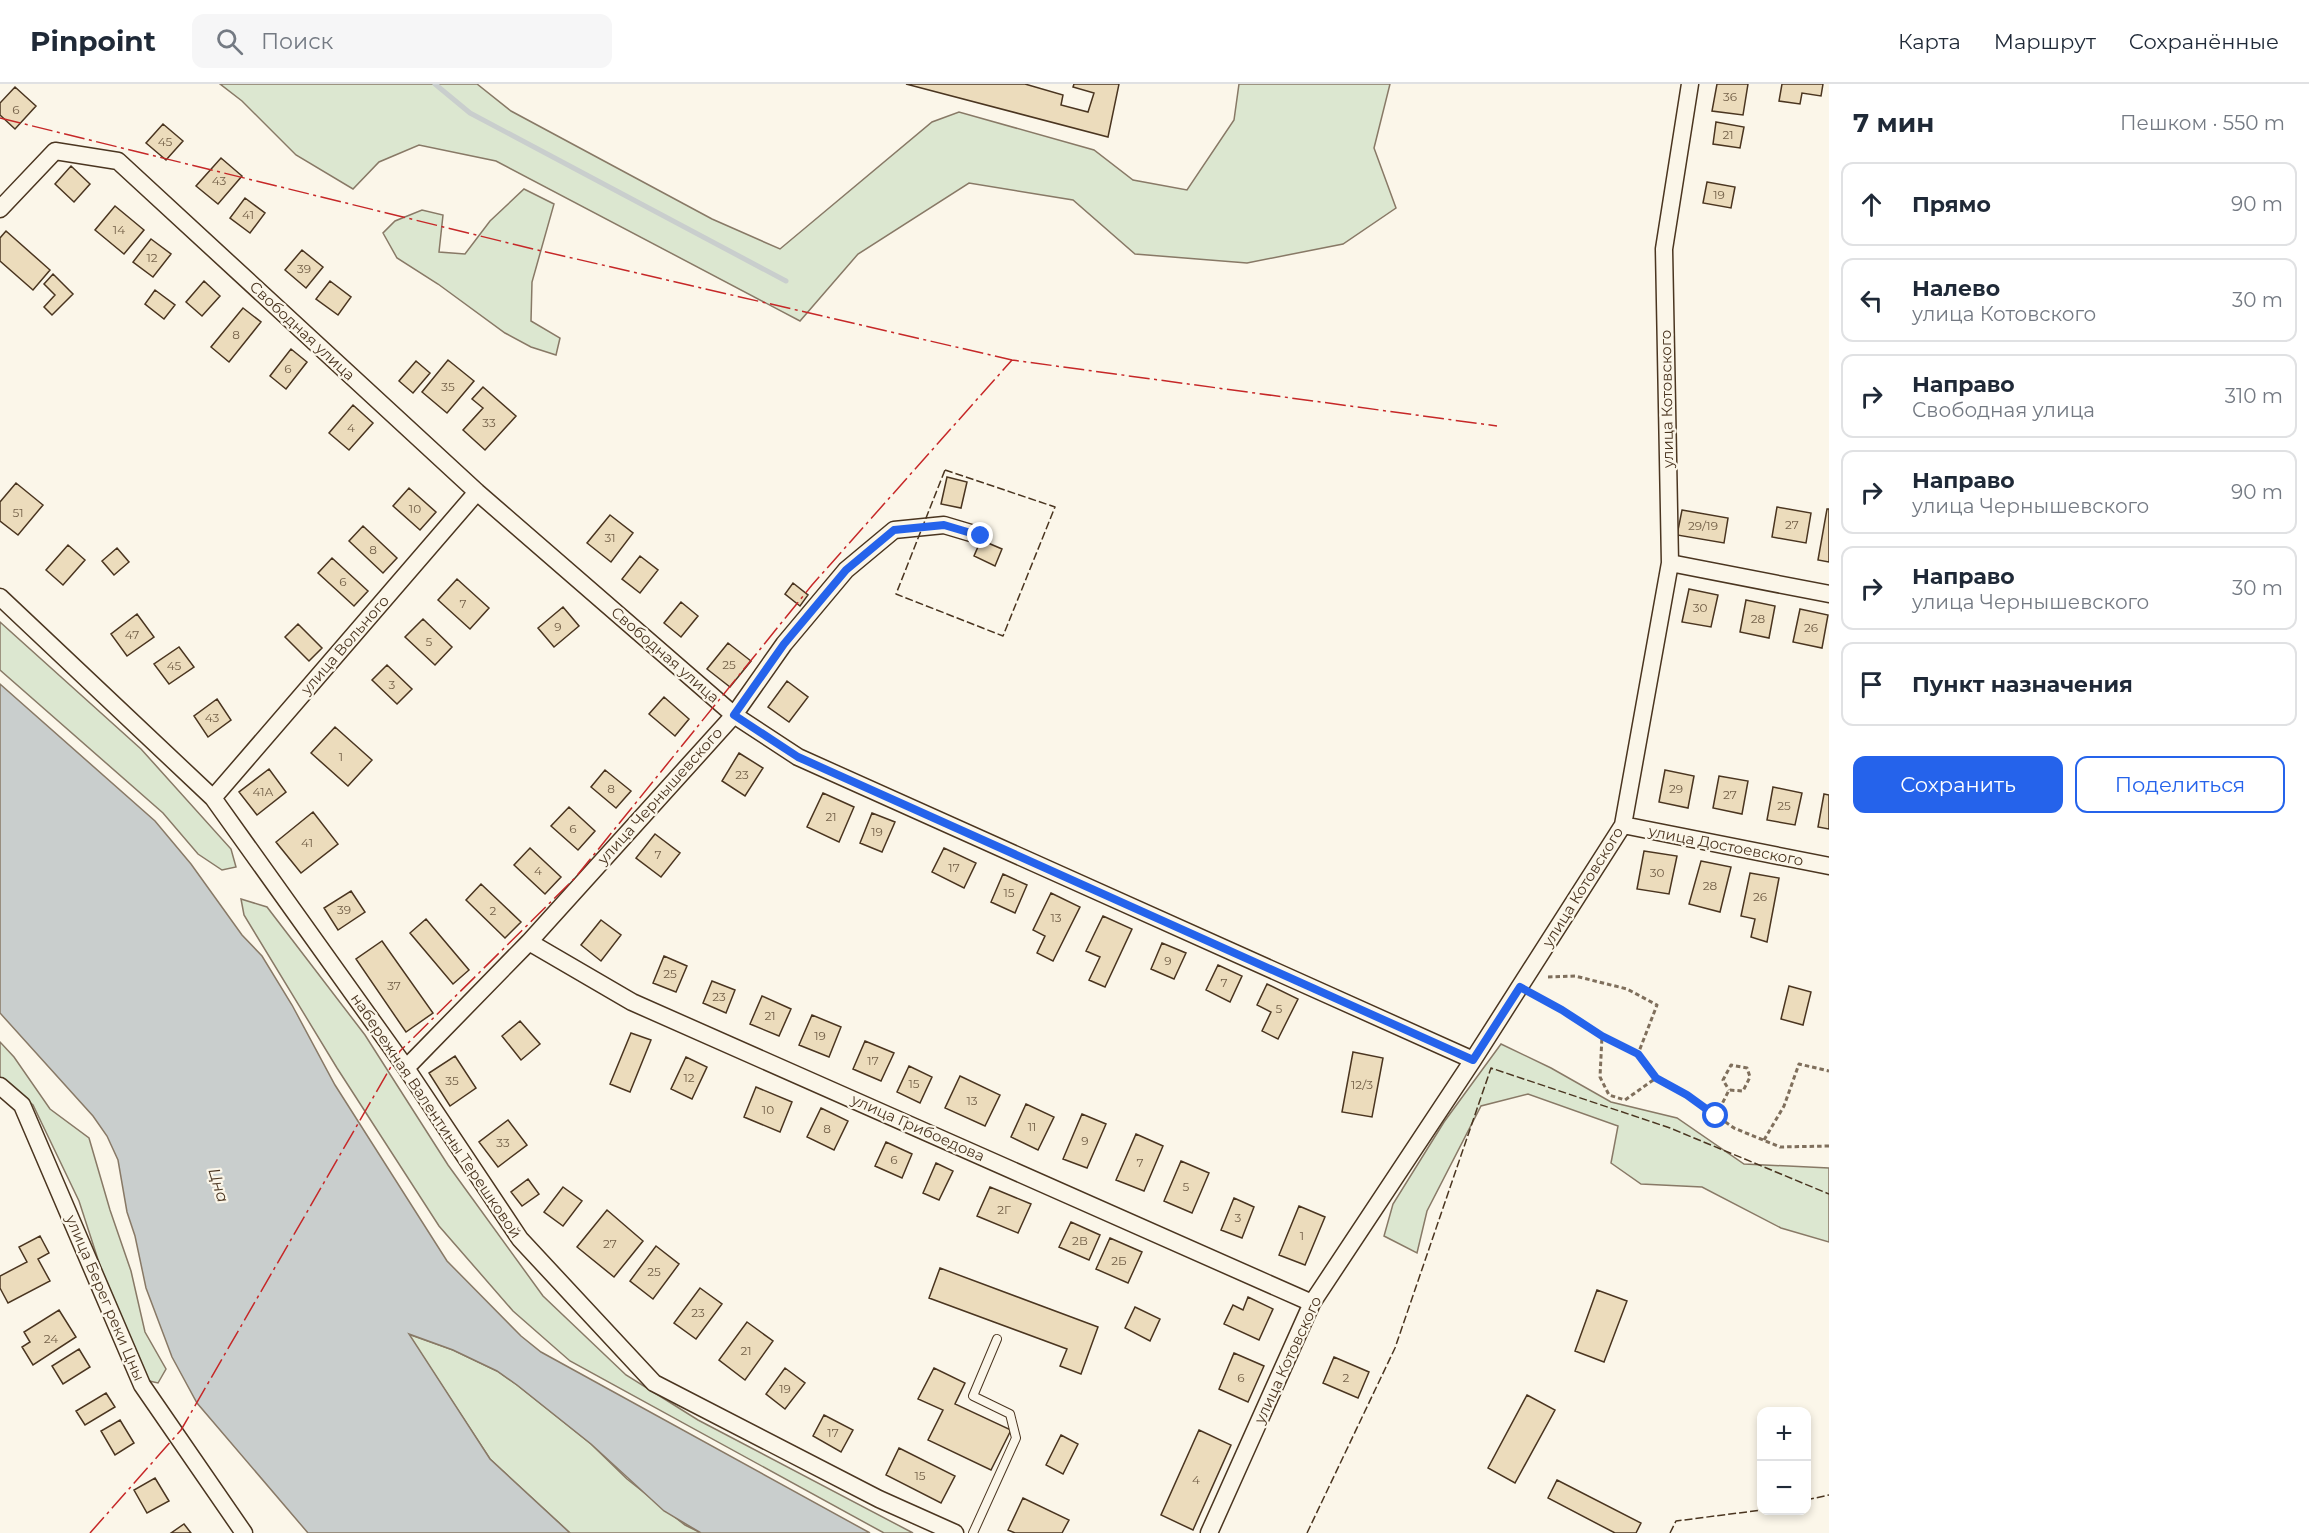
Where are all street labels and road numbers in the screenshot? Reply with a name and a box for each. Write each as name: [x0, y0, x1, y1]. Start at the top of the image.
street label: Свободная улица: [246, 277, 359, 384]
street label: улица Котовского: [1656, 330, 1677, 469]
street label: улица Вольного: [296, 591, 393, 699]
street label: Свободная улица: [607, 602, 723, 707]
street label: улица Чернышевского: [592, 723, 726, 869]
street label: улица Достоевского: [1646, 821, 1805, 870]
street label: улица Котовского: [1537, 823, 1627, 951]
street label: набережная Валентины Терешковой: [347, 990, 526, 1242]
street label: улица Грибоедова: [848, 1089, 988, 1165]
street label: улица Берег реки Цны: [61, 1211, 149, 1384]
street label: улица Котовского: [1249, 1293, 1325, 1427]

